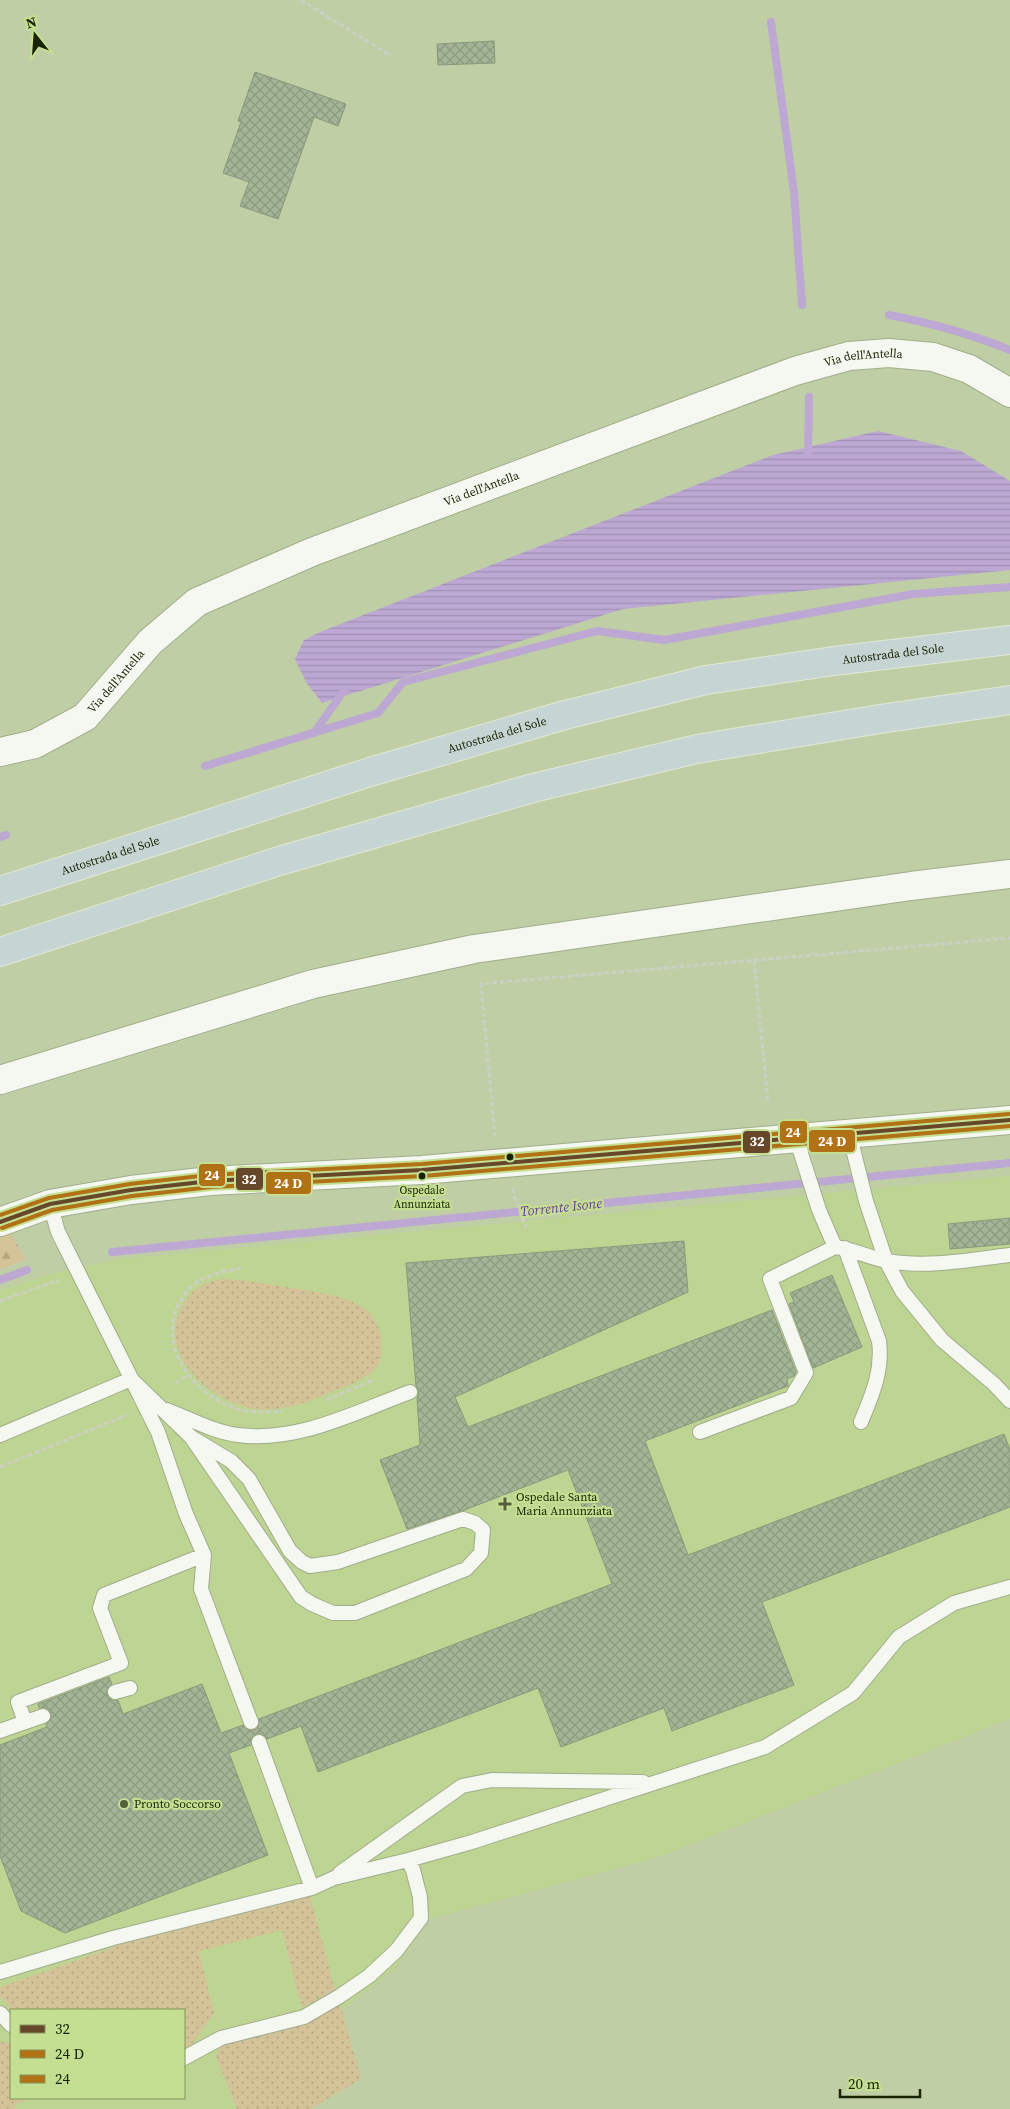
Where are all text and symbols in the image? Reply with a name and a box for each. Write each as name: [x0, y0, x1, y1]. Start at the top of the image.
north arrow: [10, 10, 60, 60]
text: N: [23, 12, 39, 34]
street label: Via dell'Antella: [822, 345, 904, 371]
street label: Via dell'Antella: [441, 467, 522, 510]
street label: Autostrada del Sole: [841, 640, 945, 668]
street label: Via dell'Antella: [84, 645, 149, 717]
street label: Autostrada del Sole: [446, 713, 548, 757]
street label: Autostrada del Sole: [59, 832, 162, 879]
line badge: 24: [779, 1120, 808, 1144]
text: 24: [785, 1122, 801, 1142]
line badge: 24 D: [808, 1129, 856, 1153]
line badge: 32: [742, 1130, 771, 1154]
text: 32: [749, 1131, 765, 1151]
text: 24 D: [818, 1131, 846, 1151]
unlabelled marker: [505, 1152, 515, 1162]
line badge: 24: [198, 1163, 226, 1187]
text: 24: [204, 1165, 220, 1185]
line badge: 32: [235, 1167, 264, 1191]
text: 32: [241, 1169, 257, 1189]
line badge: 24 D: [265, 1171, 312, 1195]
marker: Ospedale Annunziata: [417, 1171, 427, 1181]
text: 24 D: [274, 1173, 302, 1193]
place label: Ospedale Annunziata: [394, 1183, 451, 1212]
water label: Torrente Isone: [519, 1193, 603, 1221]
place label: Ospedale Santa Maria Annunziata: [516, 1489, 613, 1519]
marker: Ospedale Santa Maria Annunziata: [498, 1497, 512, 1511]
place label: Pronto Soccorso: [134, 1796, 221, 1812]
marker: Pronto Soccorso: [118, 1798, 130, 1810]
legend: [10, 2009, 185, 2099]
text: 32: [55, 2018, 70, 2039]
text: 24 D: [55, 2043, 84, 2064]
scale bar: [840, 2066, 920, 2098]
text: 24: [55, 2068, 71, 2089]
text: 20 m: [848, 2073, 880, 2094]

